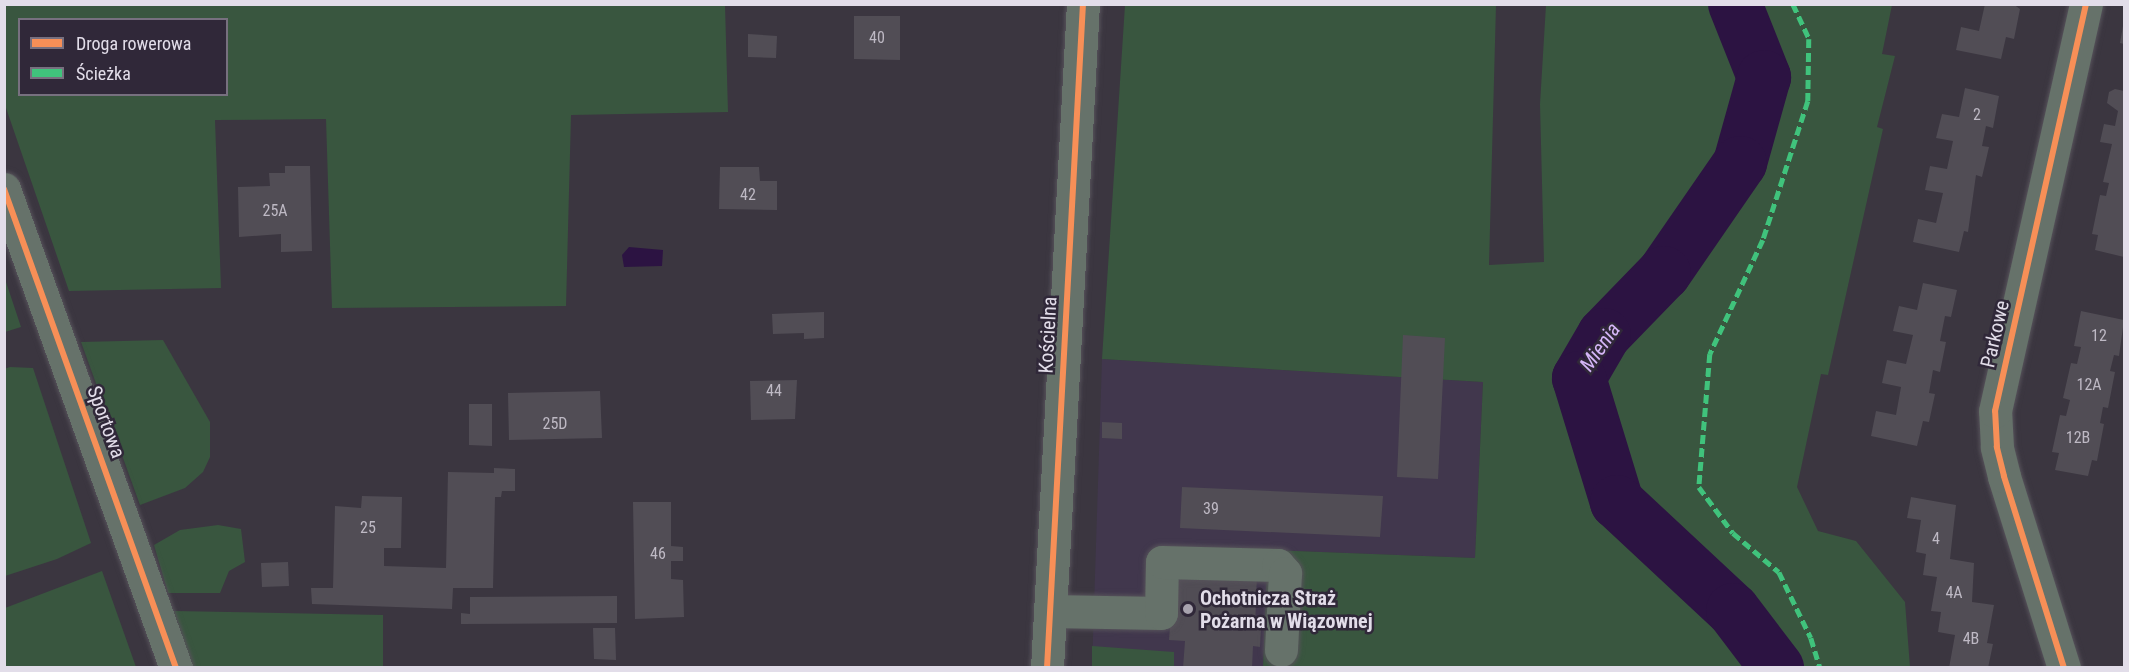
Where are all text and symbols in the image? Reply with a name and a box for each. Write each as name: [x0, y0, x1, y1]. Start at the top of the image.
legend: [18, 18, 228, 96]
house number: 40: [869, 28, 885, 48]
text: Droga rowerowa: [76, 33, 191, 54]
text: Ścieżka: [76, 63, 131, 84]
house number: 2: [1973, 105, 1981, 125]
house number: 42: [740, 185, 756, 205]
house number: 25A: [262, 201, 288, 221]
street label: Kościelna: [1034, 296, 1062, 374]
street label: Parkowe: [1976, 298, 2014, 370]
water label: Mienia: [1574, 318, 1626, 376]
house number: 12: [2091, 326, 2107, 346]
house number: 12A: [2076, 375, 2102, 395]
house number: 44: [766, 381, 782, 401]
street label: Sportowa: [82, 383, 130, 461]
house number: 25D: [543, 414, 567, 434]
house number: 12B: [2066, 428, 2090, 448]
house number: 39: [1203, 499, 1219, 519]
house number: 25: [360, 518, 376, 538]
house number: 4: [1932, 529, 1940, 549]
house number: 46: [650, 544, 666, 564]
house number: 4A: [1945, 583, 1963, 603]
place label: Ochotnicza Straż Pożarna w Wiązownej: [1200, 586, 1373, 633]
marker: Ochotnicza Straż Pożarna w Wiązownej: [1181, 602, 1195, 616]
house number: 4B: [1963, 629, 1979, 649]

